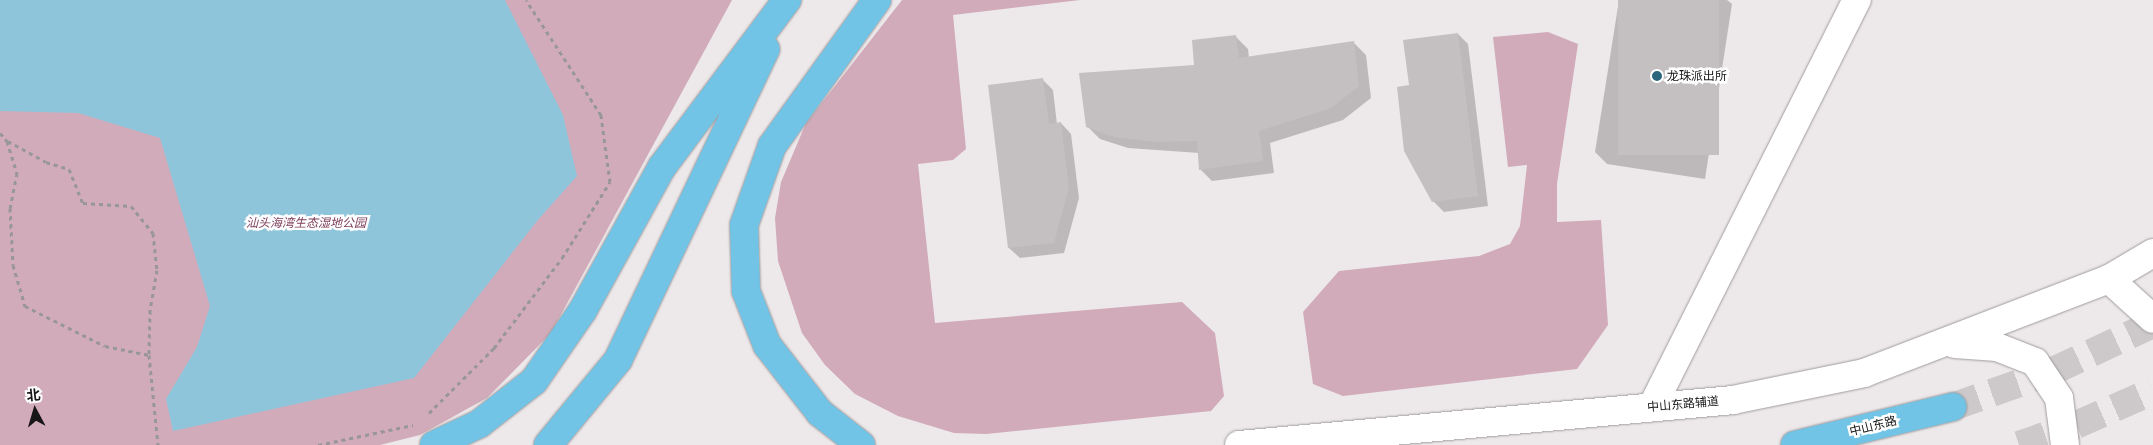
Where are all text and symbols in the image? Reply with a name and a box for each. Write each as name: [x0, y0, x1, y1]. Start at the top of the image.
place label: 龙珠派出所: [1667, 69, 1727, 83]
marker: 龙珠派出所: [1651, 70, 1663, 82]
park label: 汕头海湾生态湿地公园: [246, 216, 366, 230]
north arrow: [10, 385, 60, 435]
text: 北: [26, 385, 41, 405]
street label: 中山东路辅道: [1647, 394, 1719, 414]
street label: 中山东路: [1848, 413, 1898, 439]

